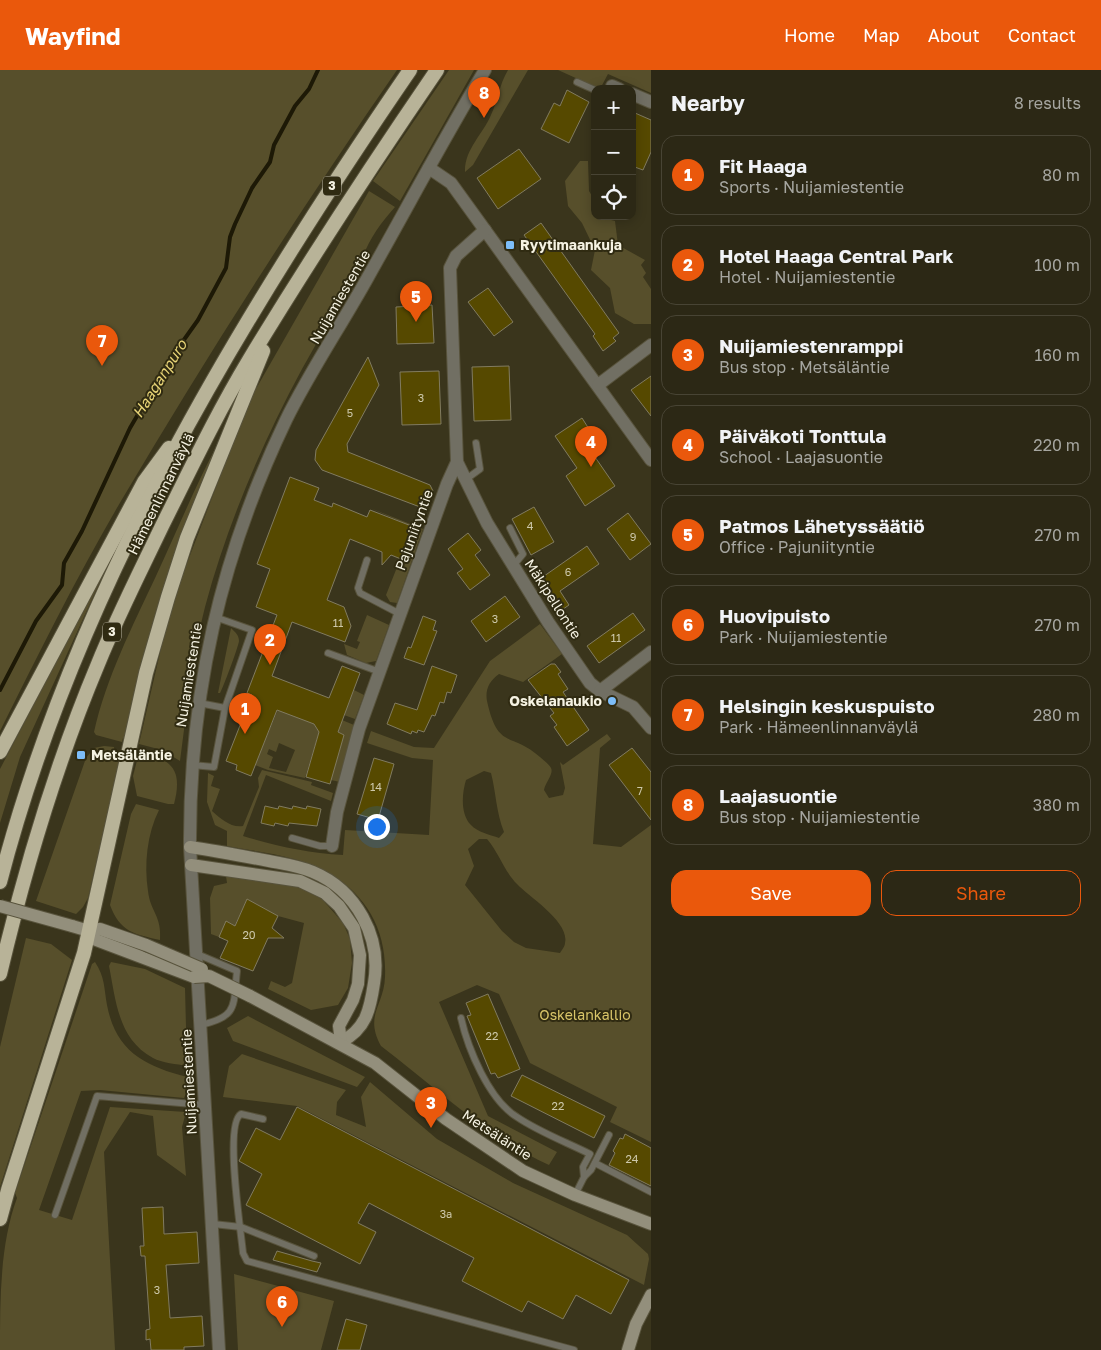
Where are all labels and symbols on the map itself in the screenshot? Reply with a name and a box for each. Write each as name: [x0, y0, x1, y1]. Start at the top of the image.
pin: 8: [468, 77, 500, 118]
road number: 3: [323, 176, 341, 195]
place label: Ryytimaankuja: [520, 236, 622, 253]
marker: Ryytimaankuja: [504, 239, 516, 251]
street label: Nuijamiestentie: [306, 247, 373, 347]
pin: 5: [400, 281, 432, 322]
pin: 7: [86, 325, 118, 366]
water label: Haaganpuro: [128, 335, 192, 421]
house number: 3: [418, 391, 424, 404]
house number: 5: [347, 406, 353, 419]
pin: 4: [575, 426, 607, 467]
street label: Hämeenlinnanväylä: [124, 430, 197, 557]
street label: Pajuniityntie: [391, 487, 436, 573]
house number: 4: [527, 519, 534, 532]
house number: 9: [630, 530, 636, 543]
street label: Mäkipellontie: [521, 556, 585, 642]
house number: 6: [565, 565, 572, 578]
house number: 3: [492, 612, 498, 625]
house number: 11: [333, 616, 343, 629]
street label: Nuijamiestentie: [172, 621, 205, 729]
road number: 3: [103, 622, 121, 642]
pin: 2: [254, 624, 286, 665]
house number: 11: [611, 631, 621, 644]
place label: Oskelanaukio: [509, 692, 602, 709]
pin: 1: [229, 693, 261, 734]
marker: Oskelanaukio: [606, 695, 618, 707]
place label: Metsäläntie: [91, 746, 172, 763]
marker: Metsäläntie: [75, 749, 87, 761]
house number: 14: [370, 780, 382, 793]
house number: 7: [637, 784, 643, 797]
your location: [364, 814, 390, 840]
house number: 20: [242, 928, 256, 941]
park label: Oskelankallio: [539, 1006, 631, 1023]
street label: Nuijamiestentie: [177, 1029, 200, 1135]
house number: 22: [486, 1029, 498, 1042]
pin: 3: [415, 1087, 447, 1128]
house number: 22: [552, 1099, 564, 1112]
street label: Metsäläntie: [459, 1106, 535, 1163]
house number: 24: [625, 1152, 639, 1165]
house number: 3a: [440, 1207, 452, 1220]
house number: 3: [154, 1283, 160, 1296]
pin: 6: [266, 1286, 298, 1327]

